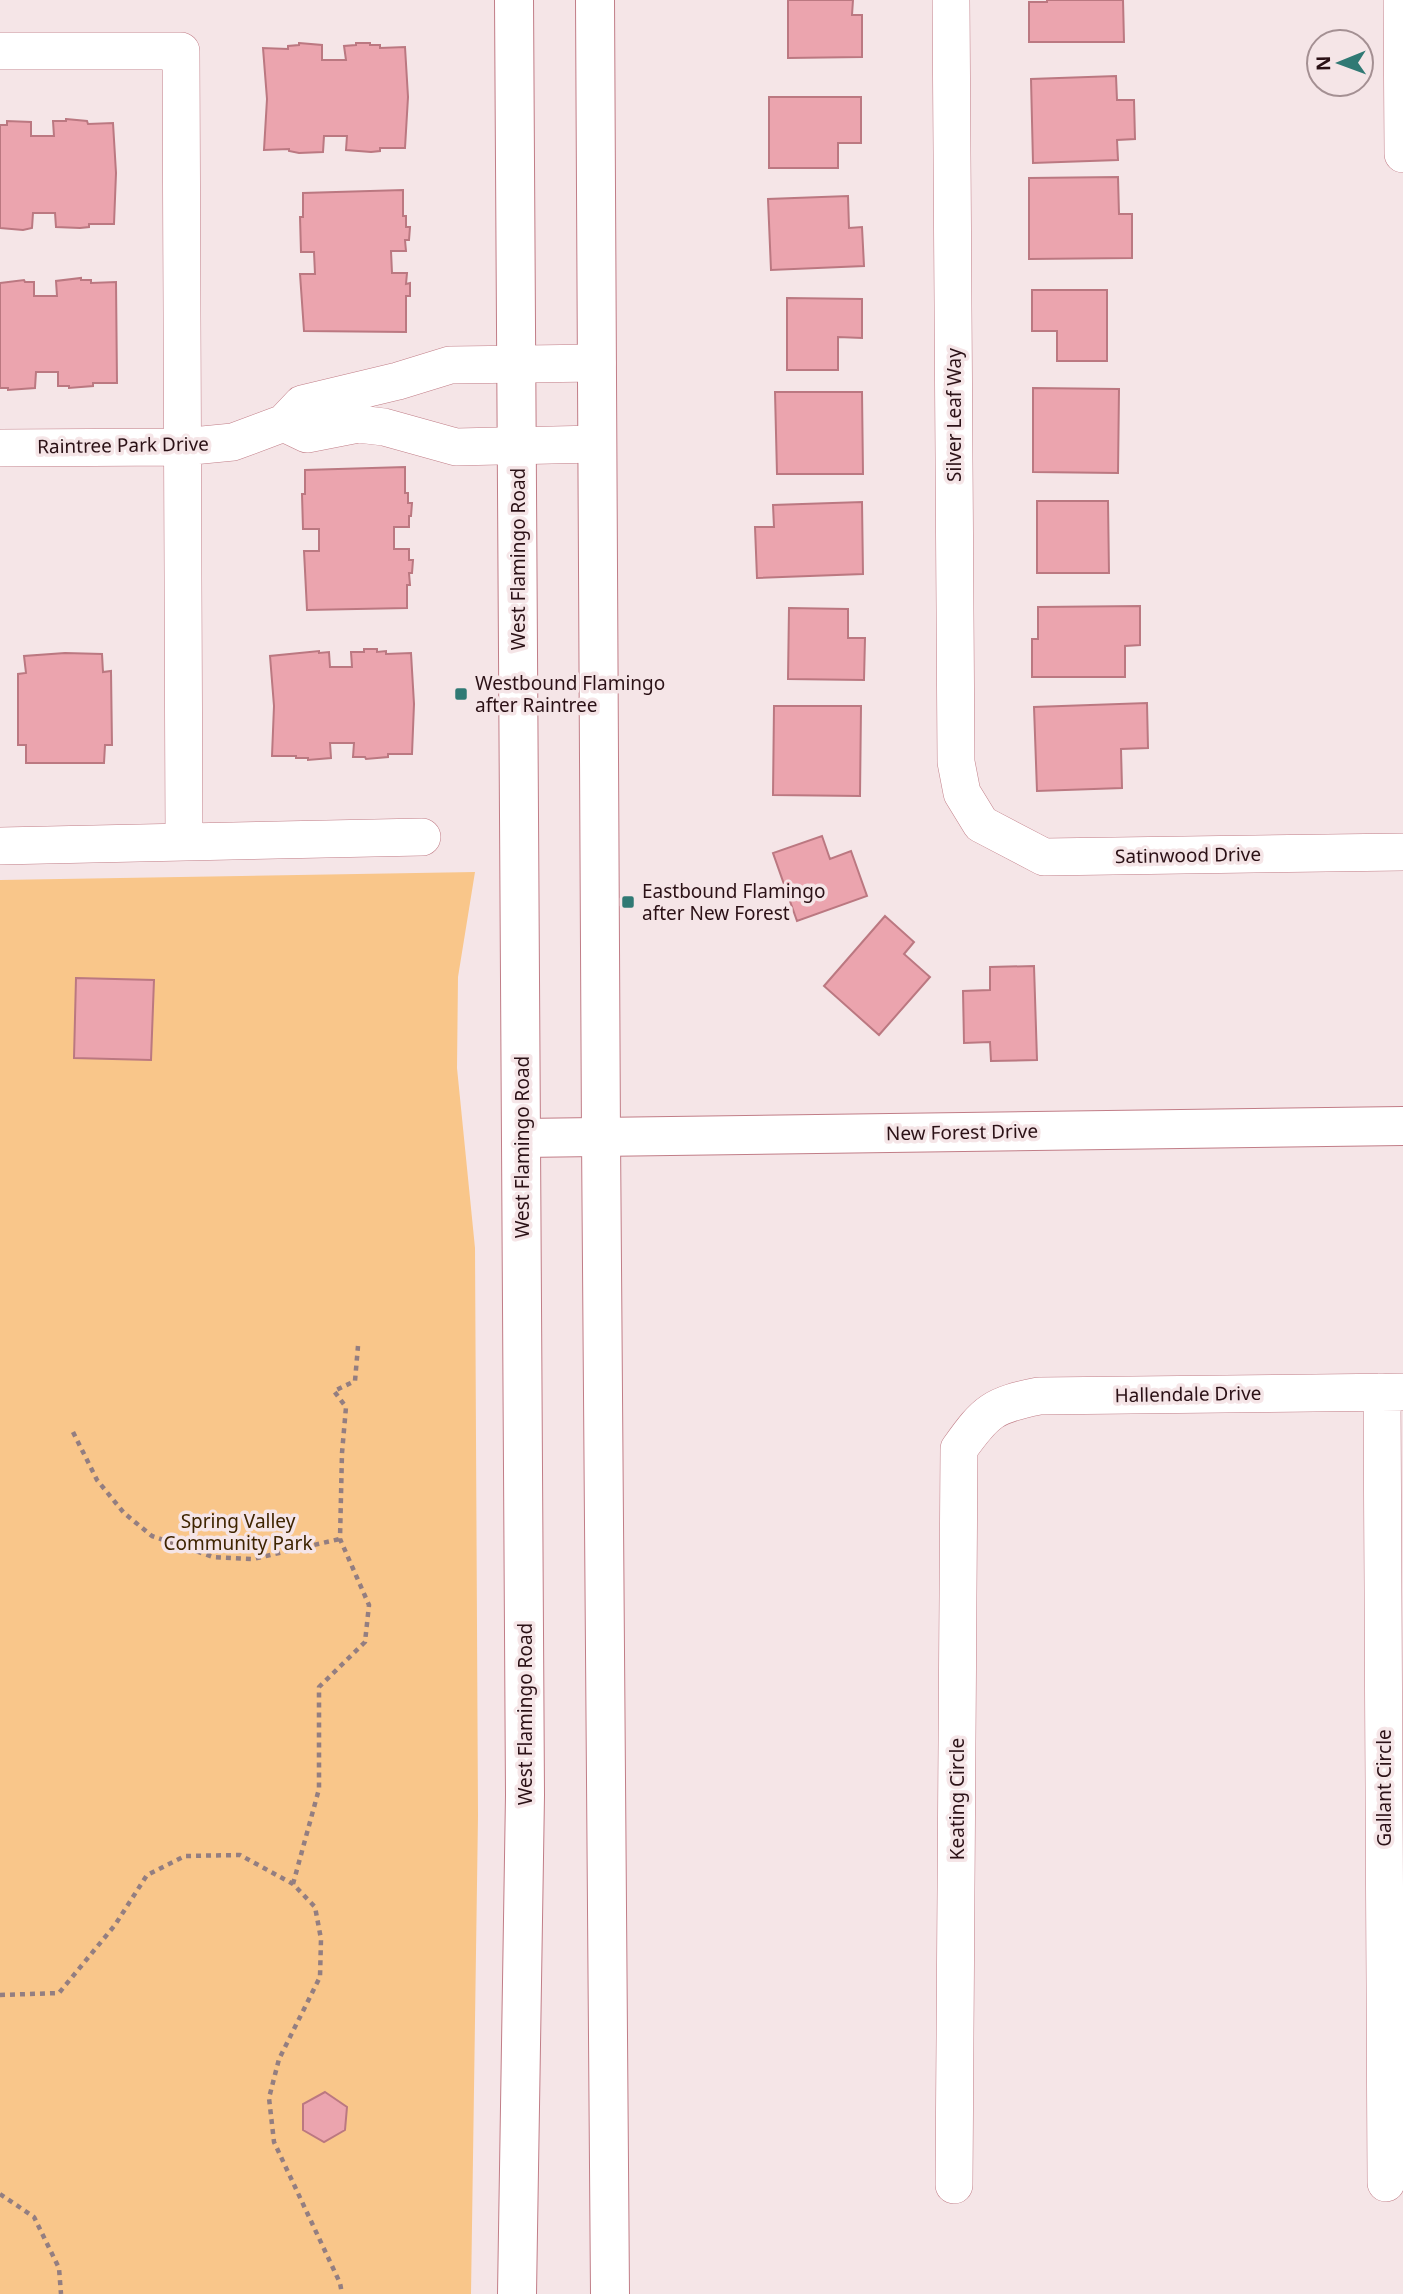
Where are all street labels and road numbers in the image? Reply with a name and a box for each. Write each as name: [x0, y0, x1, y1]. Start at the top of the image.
street label: Silver Leaf Way: [941, 348, 967, 482]
street label: Raintree Park Drive: [37, 431, 209, 459]
street label: West Flamingo Road: [505, 468, 531, 650]
street label: Satinwood Drive: [1115, 841, 1261, 869]
street label: West Flamingo Road: [509, 1056, 535, 1238]
street label: New Forest Drive: [886, 1118, 1038, 1146]
street label: Hallendale Drive: [1114, 1380, 1262, 1408]
street label: West Flamingo Road: [512, 1623, 538, 1805]
street label: Gallant Circle: [1371, 1729, 1397, 1847]
street label: Keating Circle: [944, 1738, 970, 1860]

